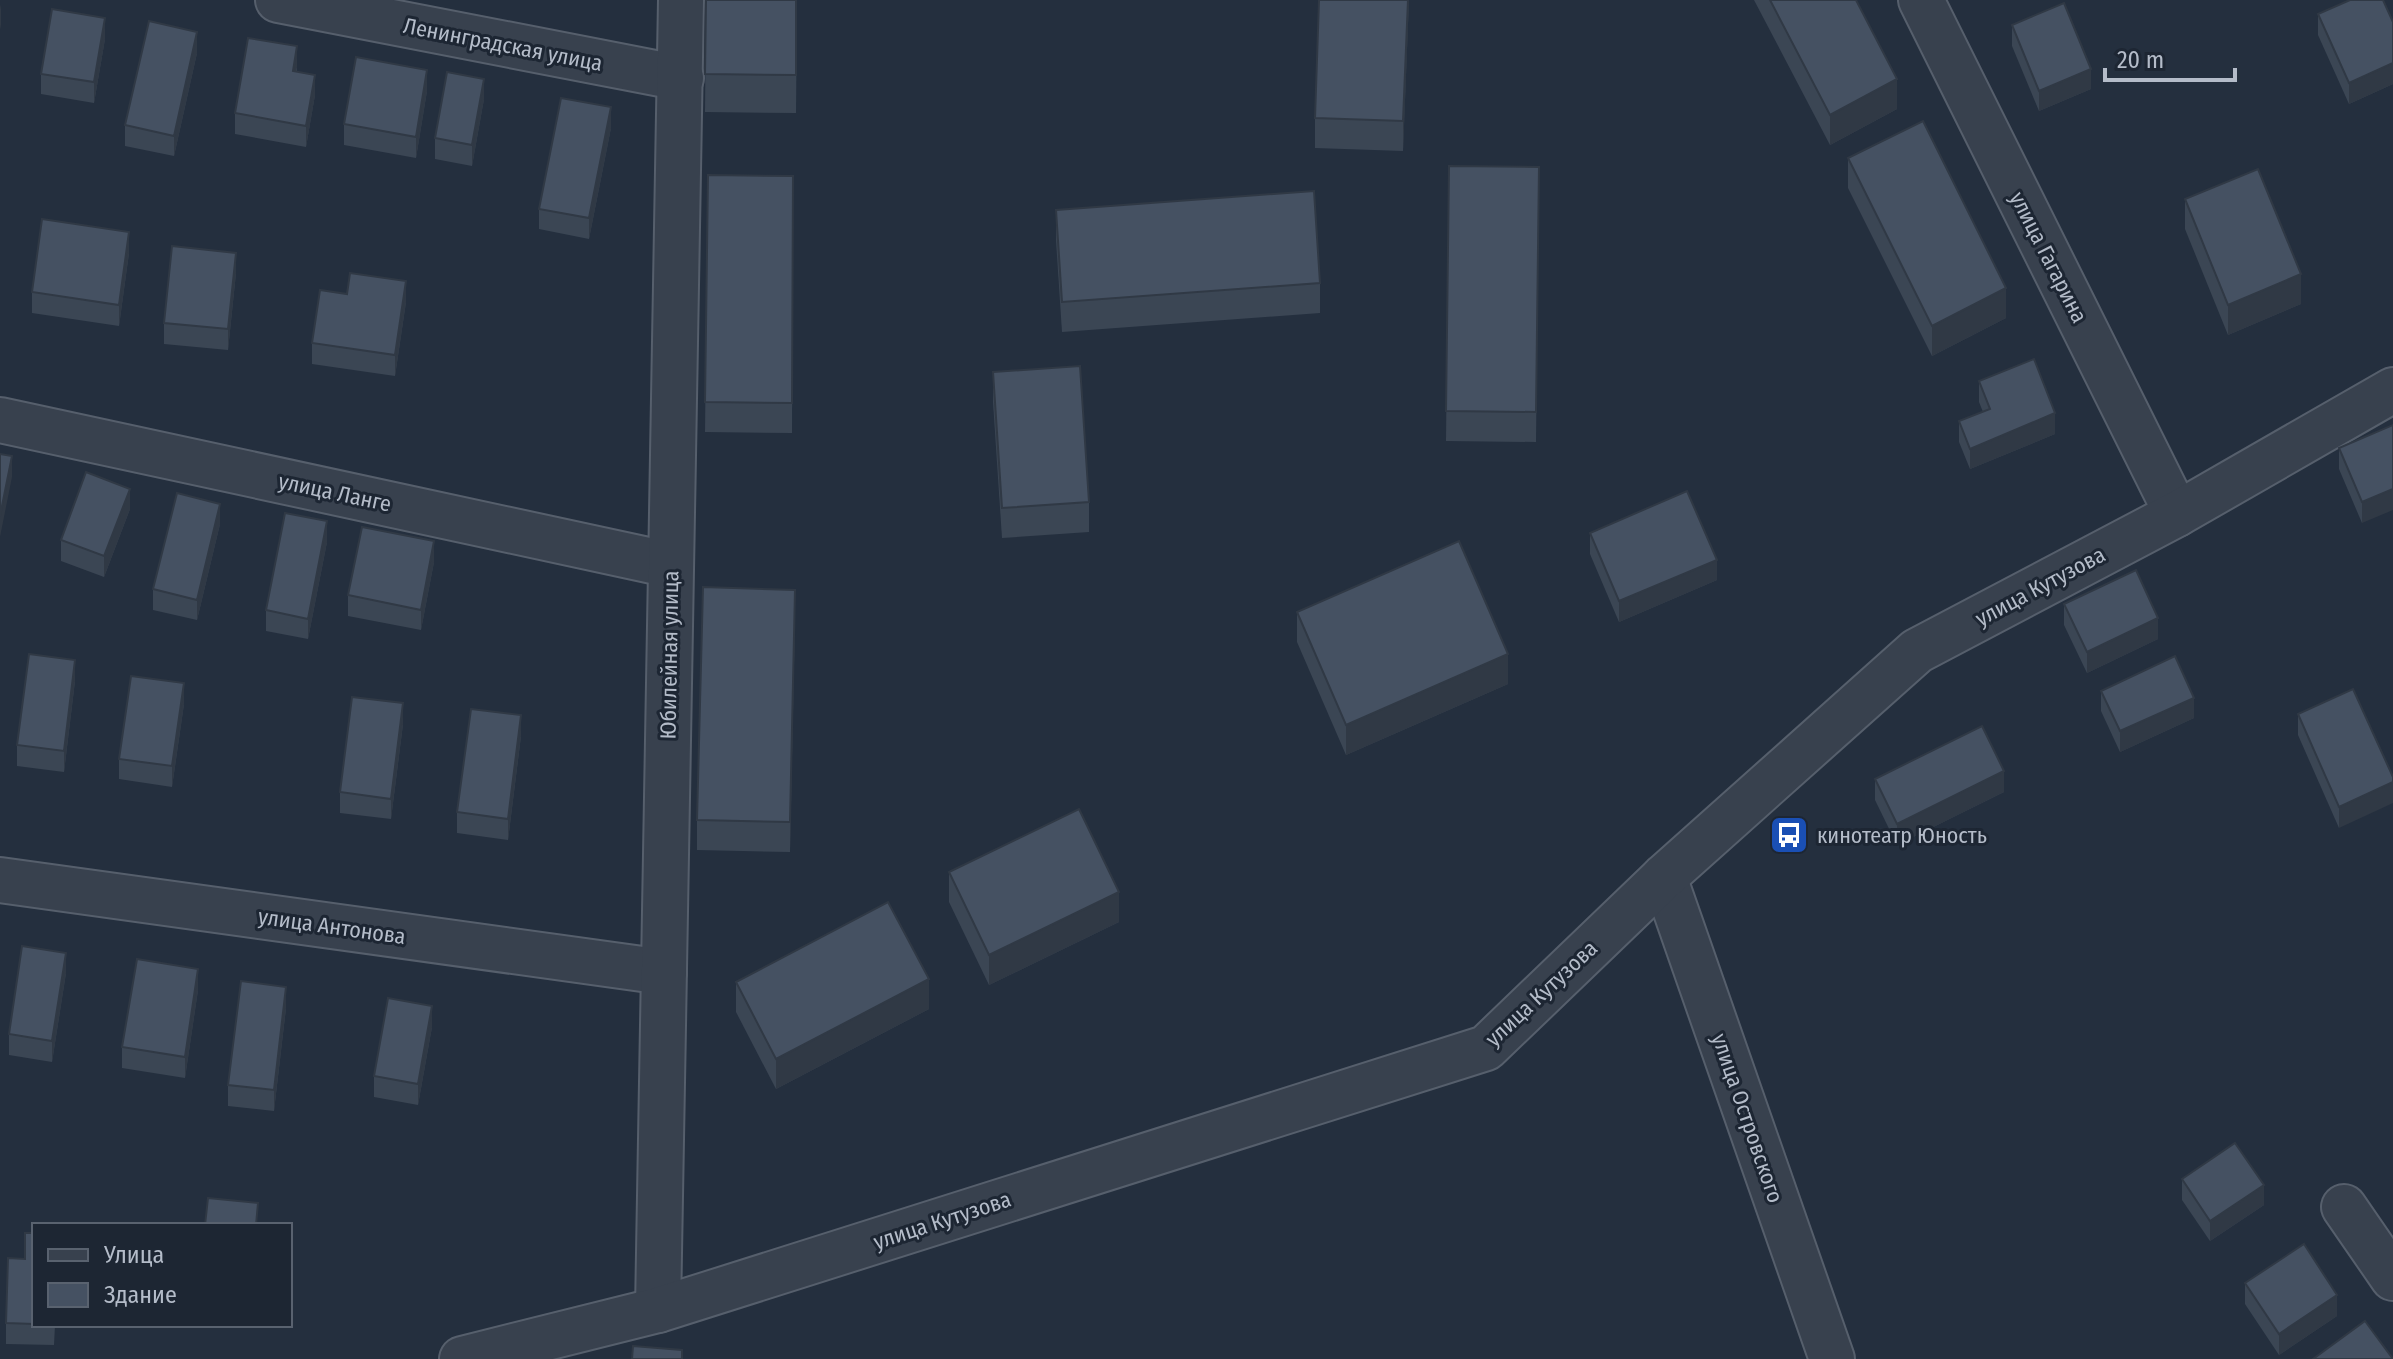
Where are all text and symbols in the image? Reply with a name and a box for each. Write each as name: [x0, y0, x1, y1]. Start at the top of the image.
street label: Ленинградская улица: [401, 12, 605, 77]
scale bar: [2105, 32, 2235, 82]
text: 20 m: [2117, 46, 2164, 74]
street label: улица Гагарина: [2004, 187, 2093, 327]
street label: улица Ланге: [276, 467, 394, 518]
street label: улица Кутузова: [1971, 541, 2110, 632]
street label: Юбилейная улица: [655, 570, 684, 740]
bus stop icon: кинотеатр Юность: [1768, 814, 1810, 856]
place label: кинотеатр Юность: [1817, 822, 1987, 849]
street label: улица Антонова: [257, 903, 407, 950]
street label: улица Кутузова: [1480, 935, 1603, 1052]
street label: улица Островского: [1706, 1030, 1789, 1206]
street label: улица Кутузова: [870, 1186, 1014, 1255]
legend: [32, 1223, 292, 1327]
text: Улица: [103, 1241, 164, 1269]
text: Здание: [104, 1281, 177, 1309]

